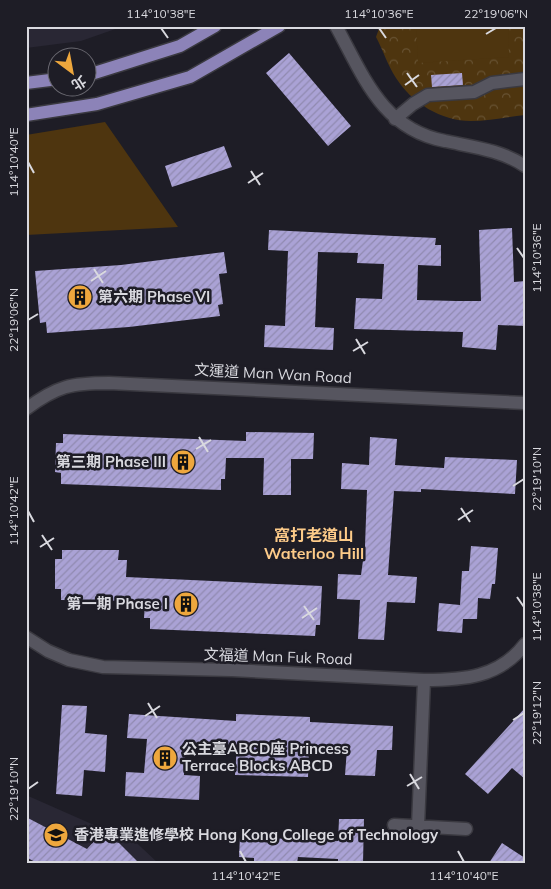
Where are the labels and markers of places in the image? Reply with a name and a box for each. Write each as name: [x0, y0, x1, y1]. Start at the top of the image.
building icon: 第六期 Phase VI: [67, 284, 93, 310]
place label: 第六期 Phase VI: [98, 287, 210, 306]
building icon: 第三期 Phase III: [170, 449, 196, 475]
place label: 第三期 Phase III: [56, 452, 166, 471]
building icon: 第一期 Phase I: [173, 591, 199, 617]
place label: 第一期 Phase I: [66, 594, 168, 613]
place label: 公主臺ABCD座 Princess Terrace Blocks ABCD: [182, 739, 349, 775]
building icon: 公主臺ABCD座 Princess Terrace Blocks ABCD: [152, 745, 178, 771]
school or university icon: 香港專業進修學校 Hong Kong College of Technology: [43, 822, 69, 848]
place label: 香港專業進修學校 Hong Kong College of Technology: [74, 825, 439, 844]

